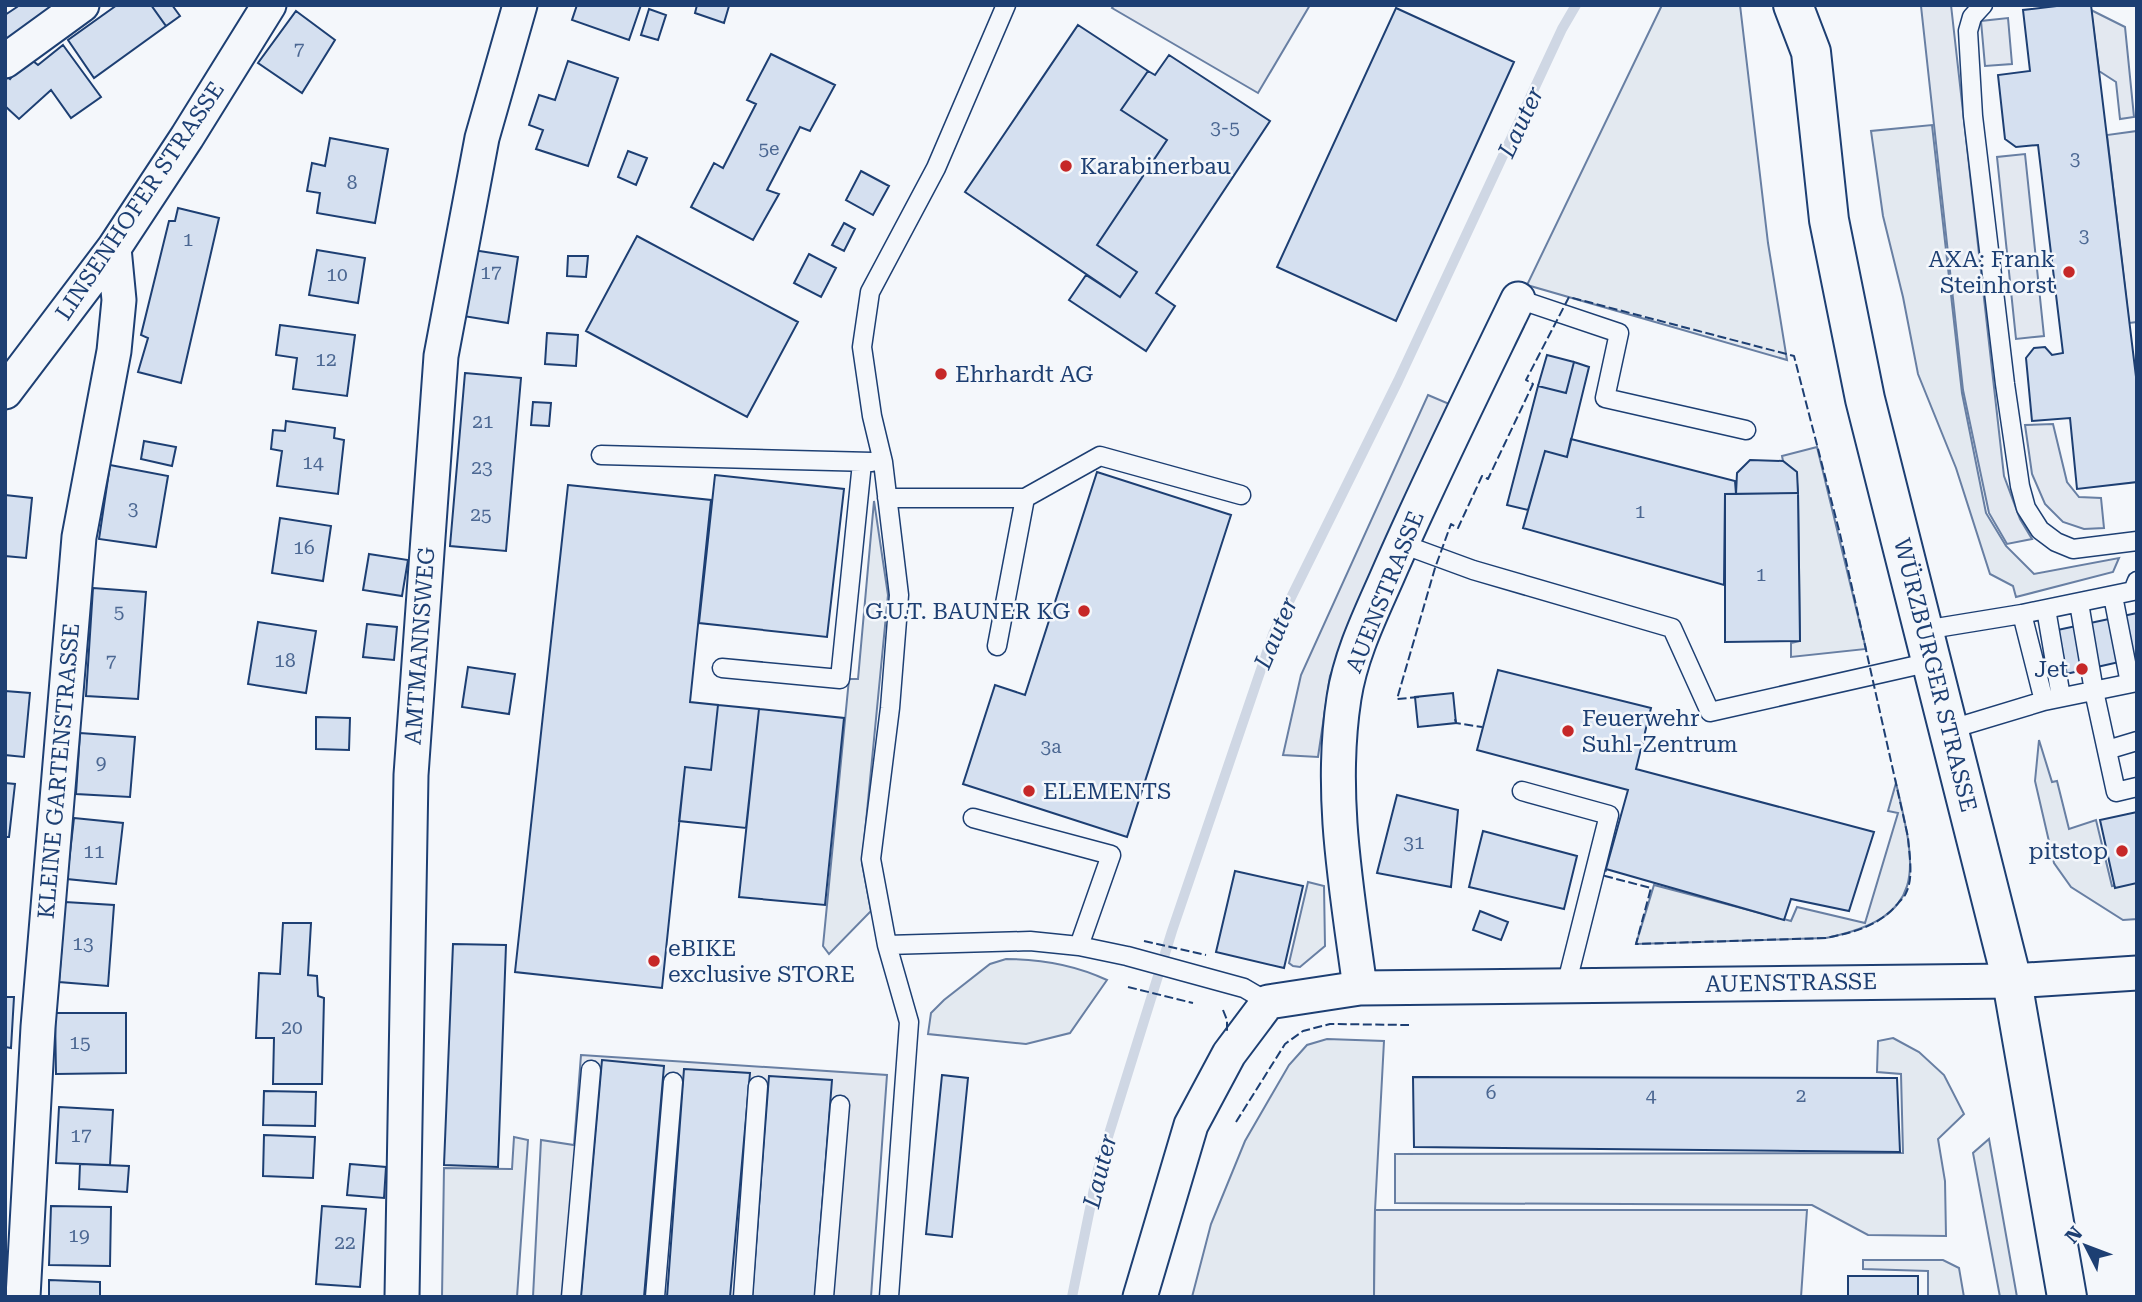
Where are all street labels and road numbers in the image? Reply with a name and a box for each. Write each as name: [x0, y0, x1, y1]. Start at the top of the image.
street label: LINSENHOFER STRASSE: [50, 77, 230, 325]
street label: AUENSTRASSE: [1340, 507, 1430, 677]
street label: WÜRZBURGER STRASSE: [1888, 535, 1982, 815]
street label: AMTMANNSWEG: [400, 546, 440, 746]
street label: KLEINE GARTENSTRASSE: [33, 622, 85, 920]
street label: AUENSTRASSE: [1705, 968, 1877, 998]

